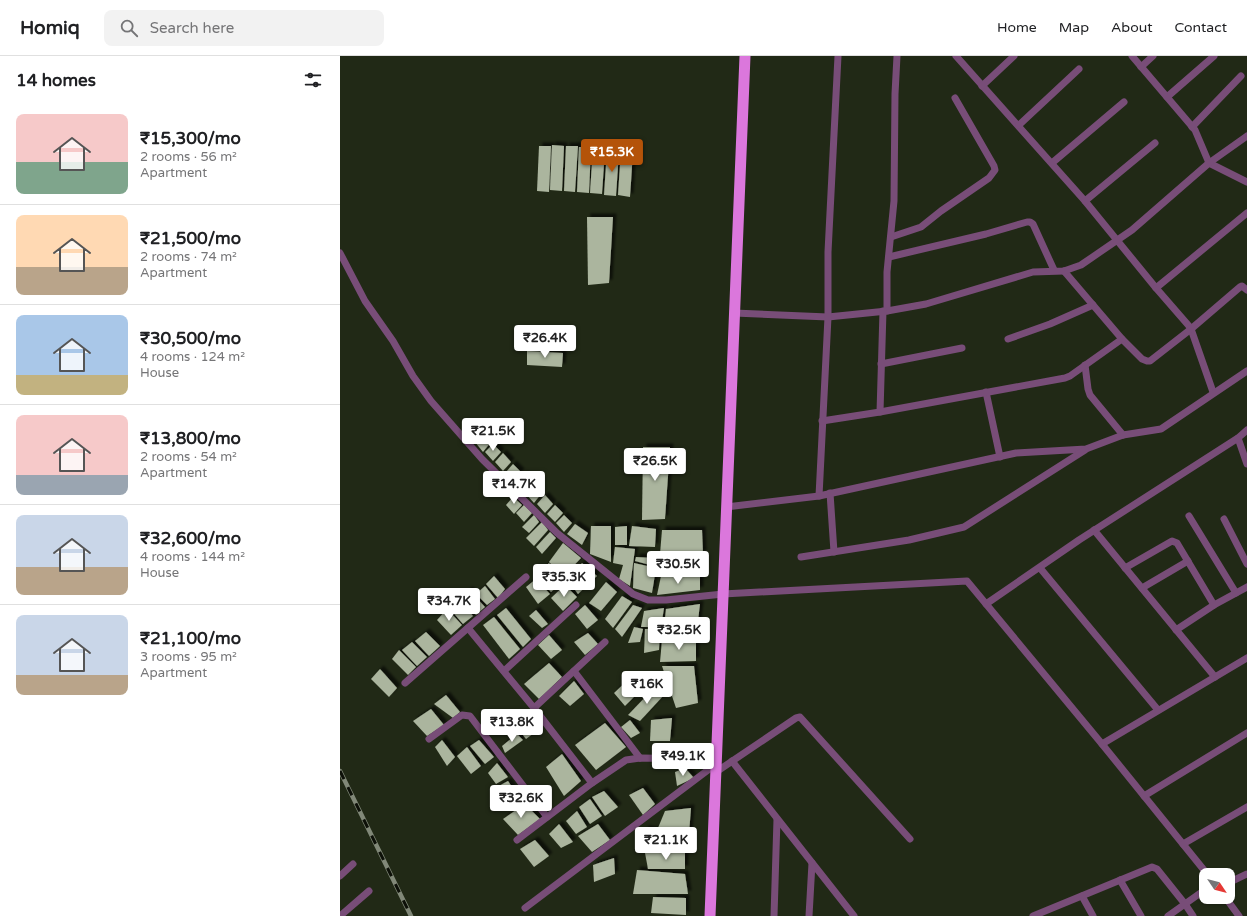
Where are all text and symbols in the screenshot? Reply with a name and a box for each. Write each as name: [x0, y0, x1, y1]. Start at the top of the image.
search box: [104, 10, 384, 46]
text: Homiq: [20, 17, 80, 39]
icon: search: [118, 17, 140, 39]
text: Search here: [150, 19, 234, 37]
text: Home: [997, 19, 1037, 36]
text: Map: [1059, 19, 1089, 36]
text: About: [1111, 19, 1153, 36]
text: Contact: [1175, 19, 1227, 36]
icon: filters: [302, 69, 324, 91]
text: 14 homes: [16, 70, 96, 91]
text: ₹15,300/mo: [140, 128, 241, 149]
icon: home: [48, 130, 96, 178]
pin: ₹15.3K: [579, 139, 645, 173]
text: ₹15.3K: [590, 144, 634, 160]
text: 2 rooms · 56 m²: [140, 149, 237, 165]
text: Apartment: [140, 165, 207, 181]
text: ₹21,500/mo: [140, 228, 241, 249]
icon: home: [48, 231, 96, 279]
text: 2 rooms · 74 m²: [140, 249, 237, 265]
text: Apartment: [140, 265, 207, 281]
pin: ₹26.4K: [512, 325, 578, 359]
text: ₹30,500/mo: [140, 328, 241, 349]
text: ₹26.4K: [523, 330, 567, 346]
icon: home: [48, 331, 96, 379]
text: 4 rooms · 124 m²: [140, 349, 245, 365]
text: House: [140, 365, 179, 381]
pin: ₹21.5K: [460, 418, 526, 452]
text: ₹21.5K: [471, 423, 515, 439]
text: ₹13,800/mo: [140, 428, 241, 449]
icon: home: [48, 431, 96, 479]
pin: ₹26.5K: [622, 448, 688, 482]
text: 2 rooms · 54 m²: [140, 449, 237, 465]
text: ₹26.5K: [633, 453, 677, 469]
text: Apartment: [140, 465, 207, 481]
pin: ₹14.7K: [481, 471, 547, 505]
text: ₹14.7K: [492, 476, 536, 492]
text: ₹32,600/mo: [140, 528, 241, 549]
icon: home: [48, 531, 96, 579]
text: 4 rooms · 144 m²: [140, 549, 245, 565]
pin: ₹30.5K: [645, 551, 711, 585]
text: ₹30.5K: [656, 556, 700, 572]
pin: ₹35.3K: [531, 564, 597, 598]
text: House: [140, 565, 179, 581]
text: ₹35.3K: [542, 569, 586, 585]
pin: ₹34.7K: [416, 588, 482, 622]
text: ₹34.7K: [427, 593, 471, 609]
pin: ₹32.5K: [646, 617, 712, 651]
text: ₹32.5K: [657, 622, 701, 638]
text: ₹21,100/mo: [140, 628, 241, 649]
icon: home: [48, 631, 96, 679]
text: 3 rooms · 95 m²: [140, 649, 237, 665]
text: Apartment: [140, 665, 207, 681]
pin: ₹16K: [623, 671, 671, 705]
text: ₹16K: [631, 676, 663, 692]
pin: ₹13.8K: [479, 709, 545, 743]
text: ₹13.8K: [490, 714, 534, 730]
pin: ₹49.1K: [650, 743, 716, 777]
text: ₹49.1K: [661, 748, 705, 764]
pin: ₹32.6K: [488, 785, 554, 819]
text: ₹32.6K: [499, 790, 543, 806]
pin: ₹21.1K: [633, 827, 699, 861]
text: ₹21.1K: [644, 832, 688, 848]
north arrow: [1199, 868, 1235, 904]
map controls: [1199, 868, 1235, 904]

